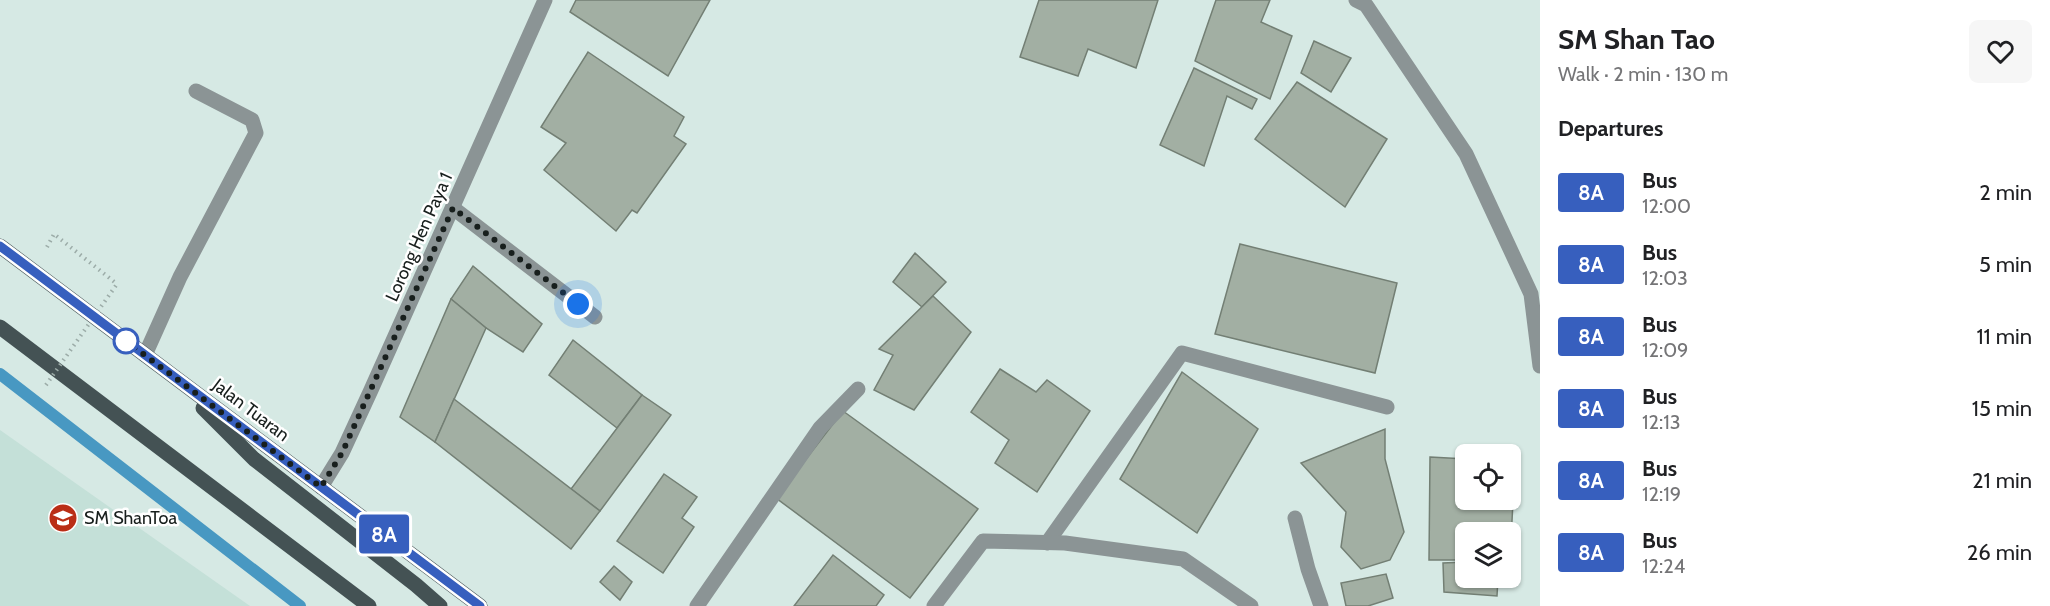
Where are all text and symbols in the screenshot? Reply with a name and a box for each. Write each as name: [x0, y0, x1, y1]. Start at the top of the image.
button: heart: [1969, 20, 2032, 83]
text: SM Shan Tao: [1558, 22, 1715, 56]
text: Walk · 2 min · 130 m: [1558, 62, 1728, 86]
text: Departures: [1558, 115, 1663, 142]
text: Bus: [1642, 167, 1677, 194]
street label: Lorong Hen Paya 1: [381, 169, 457, 305]
text: 2 min: [1979, 179, 2032, 206]
text: 8A: [1578, 180, 1604, 205]
text: 12:00: [1642, 194, 1691, 218]
text: Bus: [1642, 239, 1677, 266]
text: 5 min: [1979, 251, 2032, 278]
text: 8A: [1578, 252, 1604, 277]
text: 12:03: [1642, 266, 1688, 290]
your location: [563, 289, 593, 319]
text: Bus: [1642, 311, 1677, 338]
text: 11 min: [1976, 323, 2032, 350]
text: 8A: [1578, 324, 1604, 349]
unlabelled marker: [113, 328, 139, 354]
text: 12:09: [1642, 338, 1688, 362]
street label: Jalan Tuaran: [207, 373, 294, 446]
text: Bus: [1642, 383, 1677, 410]
text: 15 min: [1972, 395, 2032, 422]
text: 8A: [1578, 396, 1604, 421]
text: 12:13: [1642, 410, 1681, 434]
map controls: [1455, 444, 1521, 588]
button: locate: [1455, 444, 1521, 510]
text: Bus: [1642, 455, 1677, 482]
text: 21 min: [1972, 467, 2032, 494]
text: 8A: [1578, 468, 1604, 493]
text: 12:19: [1642, 482, 1681, 506]
school or university icon: SM ShanToa: [47, 502, 79, 534]
place label: SM ShanToa: [84, 507, 177, 529]
line badge: 8A: [357, 514, 411, 554]
text: 8A: [371, 522, 397, 547]
button: layers: [1455, 522, 1521, 588]
text: Bus: [1642, 527, 1677, 554]
text: 26 min: [1967, 539, 2032, 566]
text: 8A: [1578, 540, 1604, 565]
text: 12:24: [1642, 554, 1685, 578]

